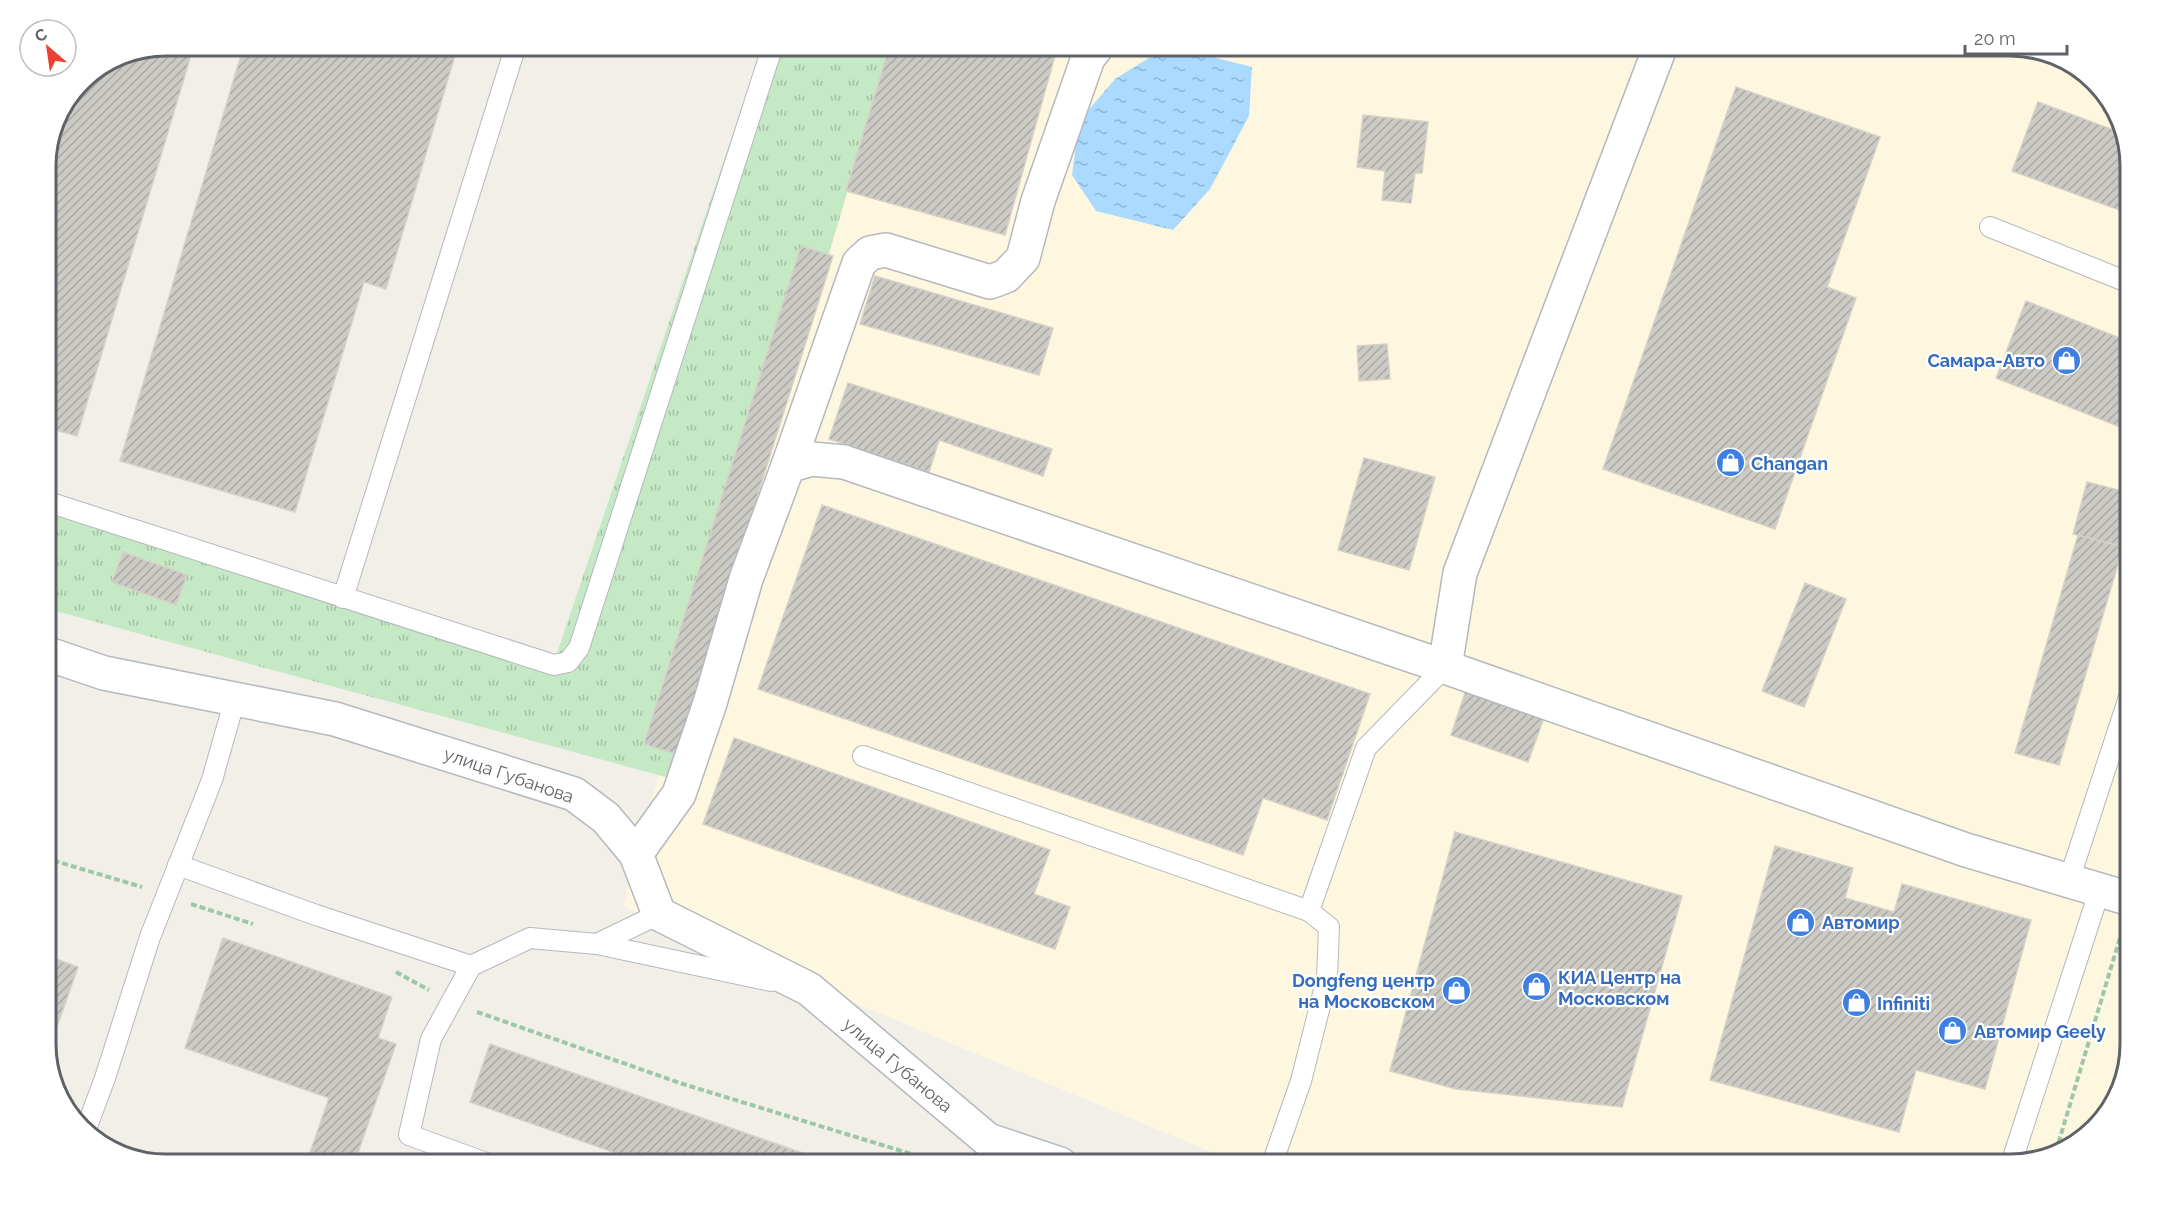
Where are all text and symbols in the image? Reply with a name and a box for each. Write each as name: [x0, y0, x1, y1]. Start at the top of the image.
north arrow: [18, 18, 78, 78]
scale bar: [1965, 18, 2067, 56]
text: С: [32, 24, 50, 46]
text: 20 m: [1974, 28, 2016, 49]
shop icon: Самара-Авто: [2050, 344, 2082, 376]
place label: Самара-Авто: [1927, 350, 2045, 371]
shop icon: Changan: [1714, 447, 1746, 479]
place label: Changan: [1751, 453, 1828, 474]
street label: улица Губанова: [441, 743, 577, 807]
shop icon: Автомир: [1785, 906, 1817, 938]
place label: Автомир: [1822, 912, 1900, 933]
place label: КИА Центр на Московском: [1558, 967, 1681, 1009]
place label: Dongfeng центр на Московском: [1292, 970, 1435, 1012]
shop icon: КИА Центр на Московском: [1521, 971, 1553, 1003]
shop icon: Dongfeng центр на Московском: [1440, 974, 1472, 1006]
shop icon: Infiniti: [1840, 987, 1872, 1019]
place label: Infiniti: [1877, 993, 1930, 1014]
street label: улица Губанова: [839, 1013, 957, 1117]
shop icon: Автомир Geely: [1937, 1015, 1969, 1047]
place label: Автомир Geely: [1974, 1021, 2106, 1042]

